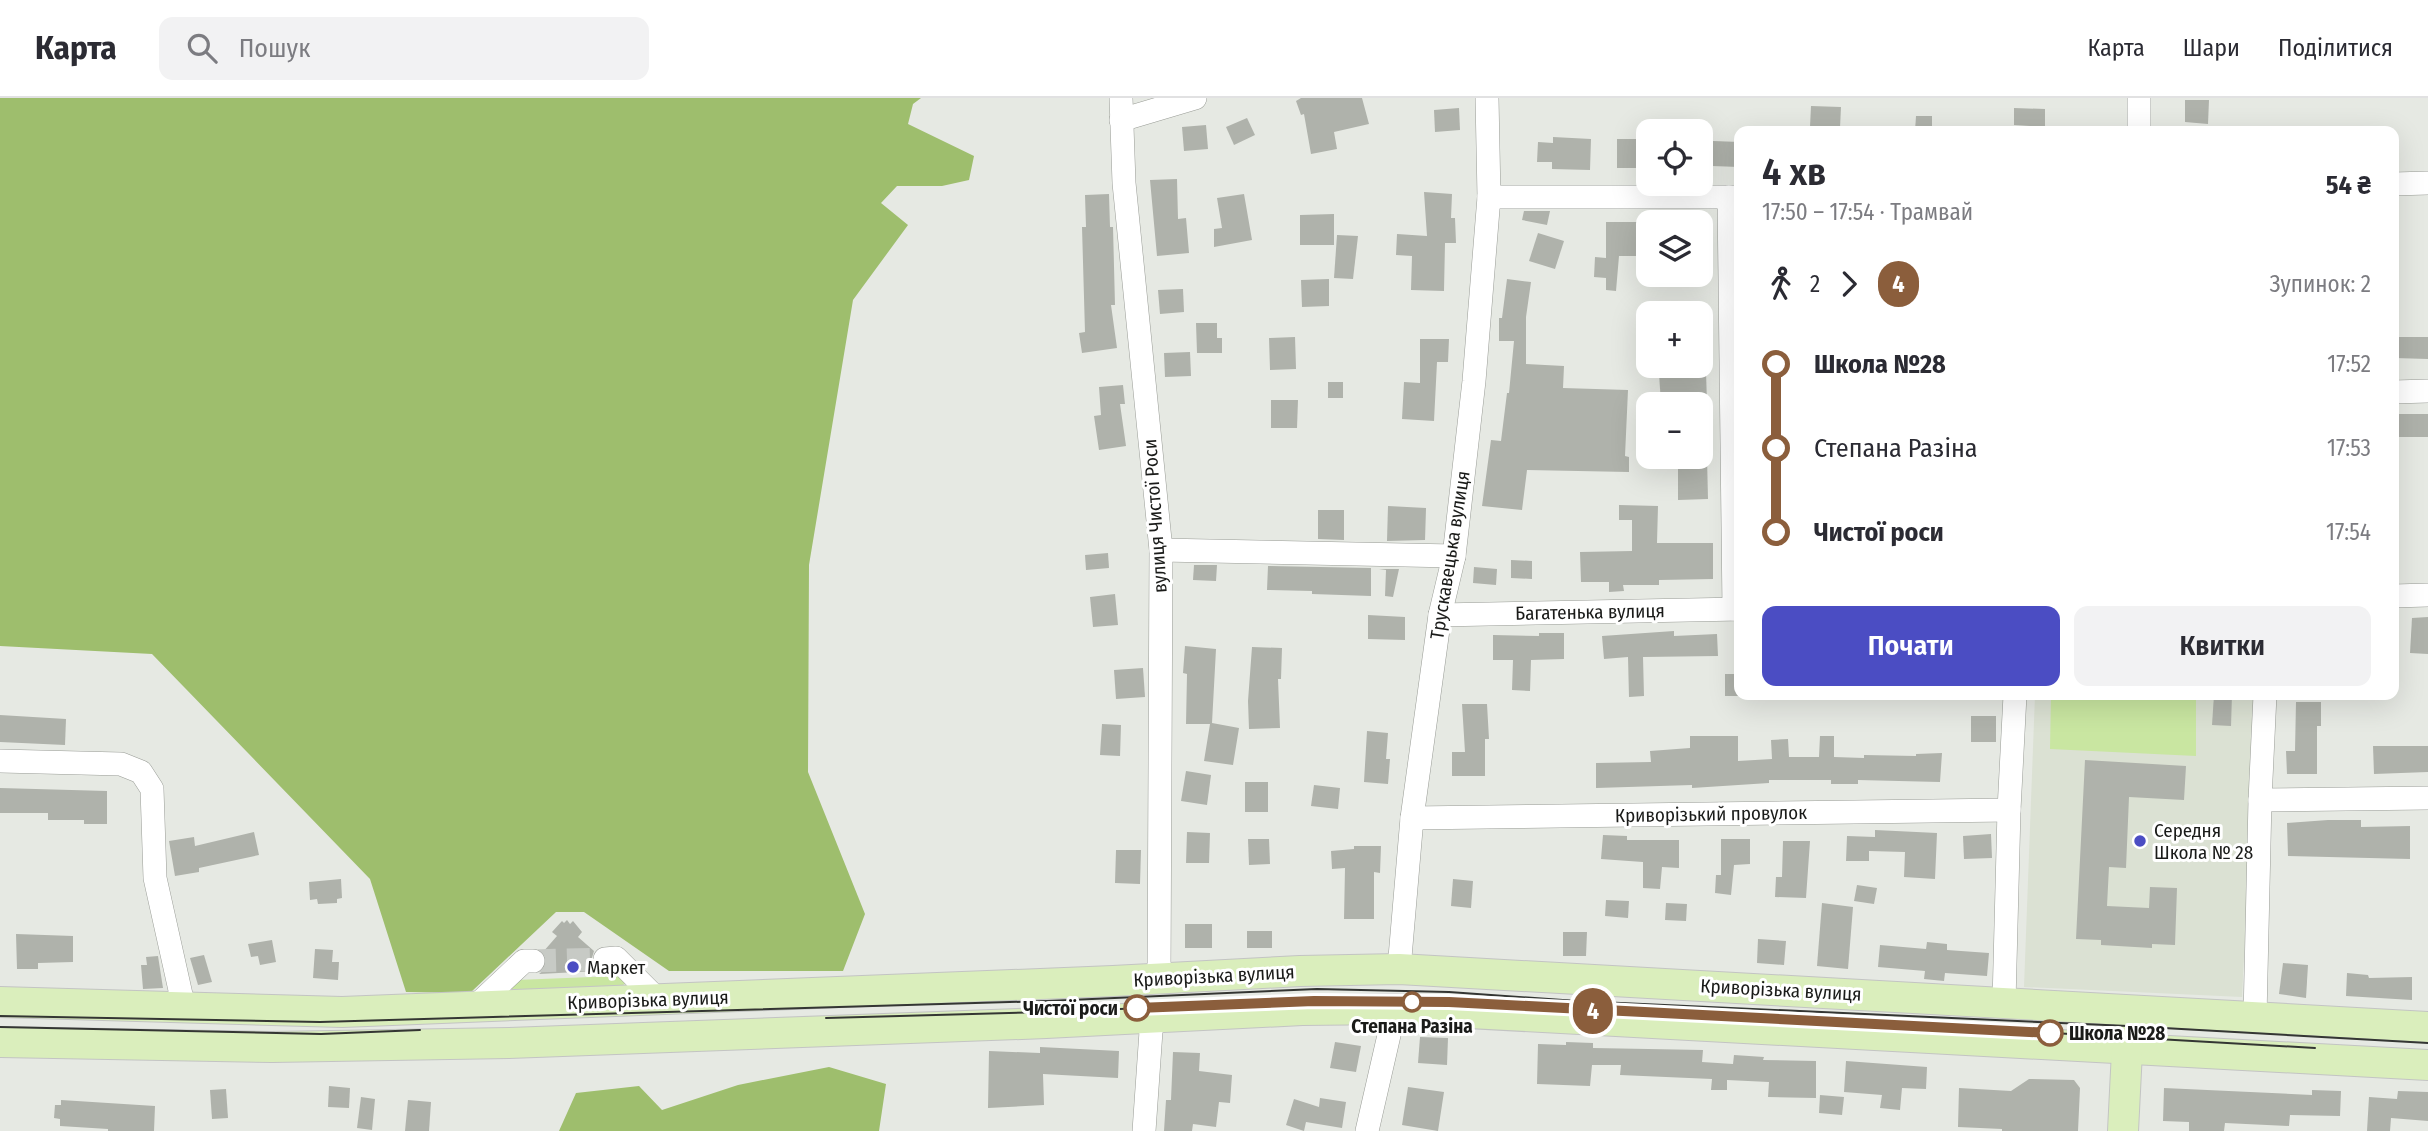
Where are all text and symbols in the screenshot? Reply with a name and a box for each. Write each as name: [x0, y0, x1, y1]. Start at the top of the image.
search box: [159, 17, 649, 80]
text: Карта: [35, 28, 117, 68]
icon: search: [183, 29, 221, 67]
text: Пошук: [239, 33, 310, 64]
text: Карта: [2087, 34, 2145, 62]
text: Шари: [2183, 34, 2240, 62]
text: Поділитися: [2278, 34, 2393, 62]
map controls: [1636, 119, 1713, 469]
button: locate: [1636, 119, 1713, 196]
text: 4 хв: [1762, 149, 1826, 195]
text: 54 ₴: [2326, 170, 2371, 201]
text: 17:50 – 17:54 · Трамвай: [1762, 198, 1973, 226]
button: layers: [1636, 210, 1713, 287]
icon: walk: [1762, 265, 1800, 303]
icon: forward: [1830, 265, 1868, 303]
text: 2: [1810, 270, 1820, 298]
text: 4: [1892, 270, 1905, 298]
text: Зупинок: 2: [2270, 270, 2371, 298]
button: +: [1636, 301, 1713, 378]
text: Школа №28: [1814, 349, 1946, 380]
text: 17:52: [2327, 350, 2371, 378]
button: −: [1636, 392, 1713, 469]
text: Степана Разіна: [1814, 433, 1978, 464]
text: 17:53: [2327, 434, 2371, 462]
street label: вулиця Чистої Роси: [1138, 438, 1172, 594]
street label: Трускавецька вулиця: [1425, 469, 1475, 641]
text: Чистої роси: [1814, 517, 1944, 548]
text: 17:54: [2326, 518, 2371, 546]
street label: Багатенька вулиця: [1515, 599, 1665, 625]
button: Почати: [1762, 606, 2060, 686]
button: Квитки: [2074, 606, 2371, 686]
street label: Криворізький провулок: [1615, 801, 1807, 827]
place label: Середня Школа № 28: [2154, 819, 2253, 864]
marker: Середня Школа № 28: [2132, 833, 2148, 849]
place label: Маркет: [587, 956, 646, 979]
marker: Маркет: [565, 959, 581, 975]
street label: Криворізька вулиця: [1133, 960, 1295, 992]
street label: Криворізька вулиця: [1700, 974, 1862, 1006]
street label: Криворізька вулиця: [567, 986, 729, 1014]
line badge: 4: [1570, 988, 1616, 1034]
marker: Степана Разіна: [1402, 992, 1422, 1012]
marker: Чистої роси: [1124, 995, 1150, 1021]
place label: Чистої роси: [1023, 997, 1118, 1020]
text: 4: [1587, 997, 1599, 1025]
place label: Степана Разіна: [1351, 1015, 1473, 1038]
marker: Школа №28: [2037, 1020, 2063, 1046]
place label: Школа №28: [2069, 1022, 2165, 1045]

